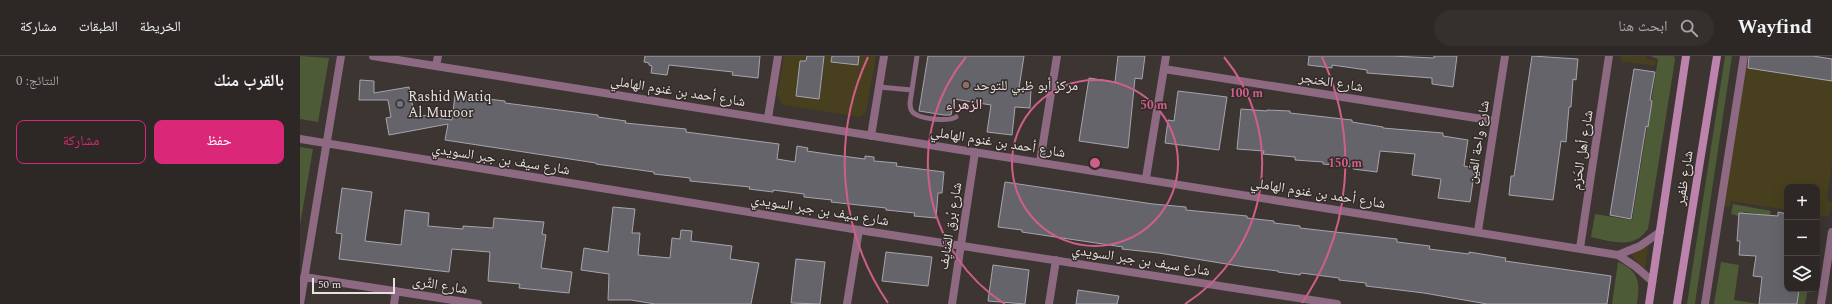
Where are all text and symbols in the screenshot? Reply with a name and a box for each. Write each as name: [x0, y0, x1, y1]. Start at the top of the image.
search box: [1434, 10, 1714, 46]
text: Wayfind: [1738, 13, 1812, 42]
text: ابحث هنا: [1618, 15, 1668, 38]
text: مشاركة: [20, 16, 57, 37]
text: الطبقات: [79, 16, 118, 37]
text: الخريطة: [140, 16, 181, 37]
icon: search: [1678, 17, 1700, 39]
street label: شارع الخنجر: [1296, 66, 1365, 97]
text: بالقرب منك: [213, 68, 284, 94]
street label: شارع أحمد بن غنوم الهاملي: [609, 70, 747, 113]
text: النتائج: 0: [16, 71, 59, 91]
place label: مركز أبو ظبي للتوحد: [974, 75, 1078, 96]
marker: مركز أبو ظبي للتوحد: [961, 80, 971, 90]
text: 100 m: [1229, 84, 1263, 103]
place label: Rashid Watiq Al Muroor: [408, 86, 492, 123]
district label: الزهراء: [946, 93, 982, 116]
text: 50 m: [1140, 96, 1168, 115]
marker: Rashid Watiq Al Muroor: [395, 99, 405, 109]
street label: شارع واحة العَين: [1461, 99, 1495, 185]
street label: شارع أهل الحَزم: [1565, 109, 1599, 191]
button: مشاركة: [16, 120, 146, 164]
button: حفظ: [154, 120, 284, 164]
street label: شارع أحمد بن غنوم الهاملي: [929, 121, 1067, 164]
street label: شارع سيف بن جبر السويدي: [431, 138, 571, 181]
street label: شارع ظفير: [1669, 149, 1699, 208]
text: 150 m: [1328, 154, 1362, 173]
centre of rings: [1088, 156, 1102, 170]
street label: شارع أحمد بن غنوم الهاملي: [1249, 172, 1387, 215]
street label: شارع بُرق المَنايِف: [933, 181, 967, 271]
map controls: [1784, 184, 1820, 292]
button: +: [1784, 184, 1820, 220]
street label: شارع سيف بن جبر السويدي: [750, 189, 890, 232]
button: −: [1784, 220, 1820, 256]
street label: شارع سيف بن جبر السويدي: [1071, 239, 1211, 282]
button: layers: [1784, 256, 1820, 292]
street label: شارع الثَّرى: [411, 270, 469, 300]
scale bar: [312, 276, 395, 295]
text: 50 m: [318, 276, 341, 293]

